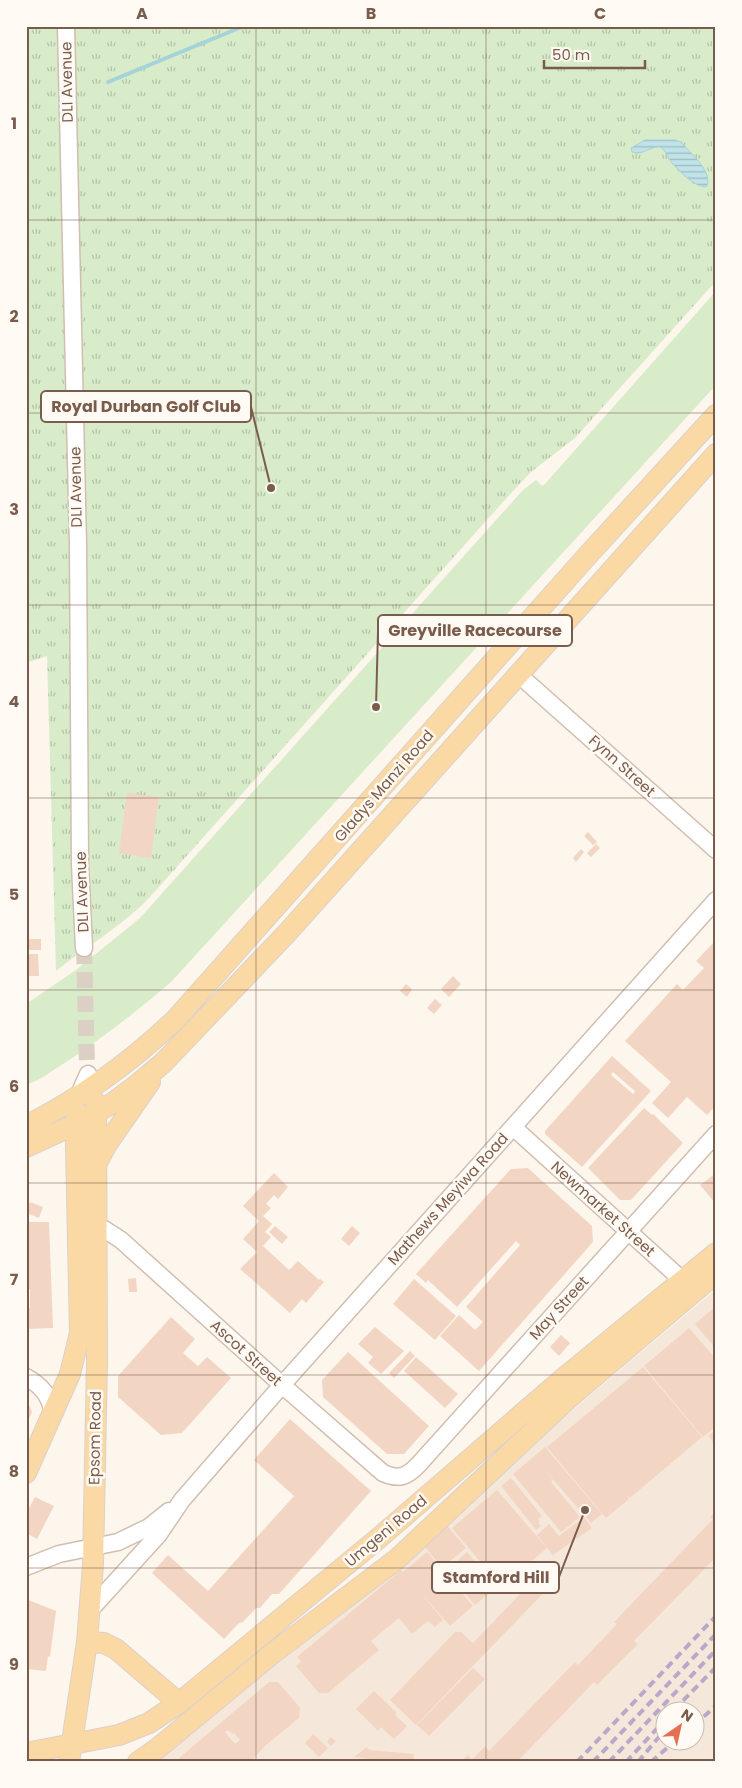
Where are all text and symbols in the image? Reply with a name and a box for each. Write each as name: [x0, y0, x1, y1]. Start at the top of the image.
text: A: [136, 2, 148, 25]
text: B: [366, 2, 376, 25]
text: C: [594, 2, 606, 25]
scale bar: [544, 38, 646, 70]
street label: DLI Avenue: [55, 41, 78, 123]
text: 50 m: [552, 44, 590, 65]
text: 1: [11, 112, 17, 135]
text: 2: [9, 305, 19, 328]
callout: Royal Durban Golf Club: [41, 391, 251, 422]
text: Royal Durban Golf Club: [51, 395, 241, 418]
street label: DLI Avenue: [64, 446, 87, 528]
text: 3: [9, 498, 19, 521]
callout: Greyville Racecourse: [378, 615, 572, 646]
text: Greyville Racecourse: [388, 619, 562, 642]
text: 4: [9, 690, 20, 713]
street label: Gladys Manzi Road: [329, 725, 438, 846]
street label: Fynn Street: [584, 730, 660, 801]
street label: DLI Avenue: [70, 851, 93, 933]
text: 5: [9, 883, 19, 906]
text: 6: [9, 1075, 19, 1098]
street label: Mathews Meyiwa Road: [382, 1128, 513, 1269]
street label: Newmarket Street: [547, 1156, 660, 1261]
text: 7: [10, 1268, 19, 1291]
street label: May Street: [524, 1271, 593, 1344]
street label: Ascot Street: [206, 1315, 287, 1391]
street label: Epsom Road: [83, 1391, 106, 1485]
text: 8: [9, 1460, 19, 1483]
street label: Umgeni Road: [340, 1490, 431, 1571]
callout: Stamford Hill: [432, 1562, 559, 1593]
text: Stamford Hill: [442, 1566, 550, 1589]
text: 9: [9, 1653, 19, 1676]
north arrow: [654, 1700, 704, 1750]
text: N: [677, 1704, 697, 1726]

